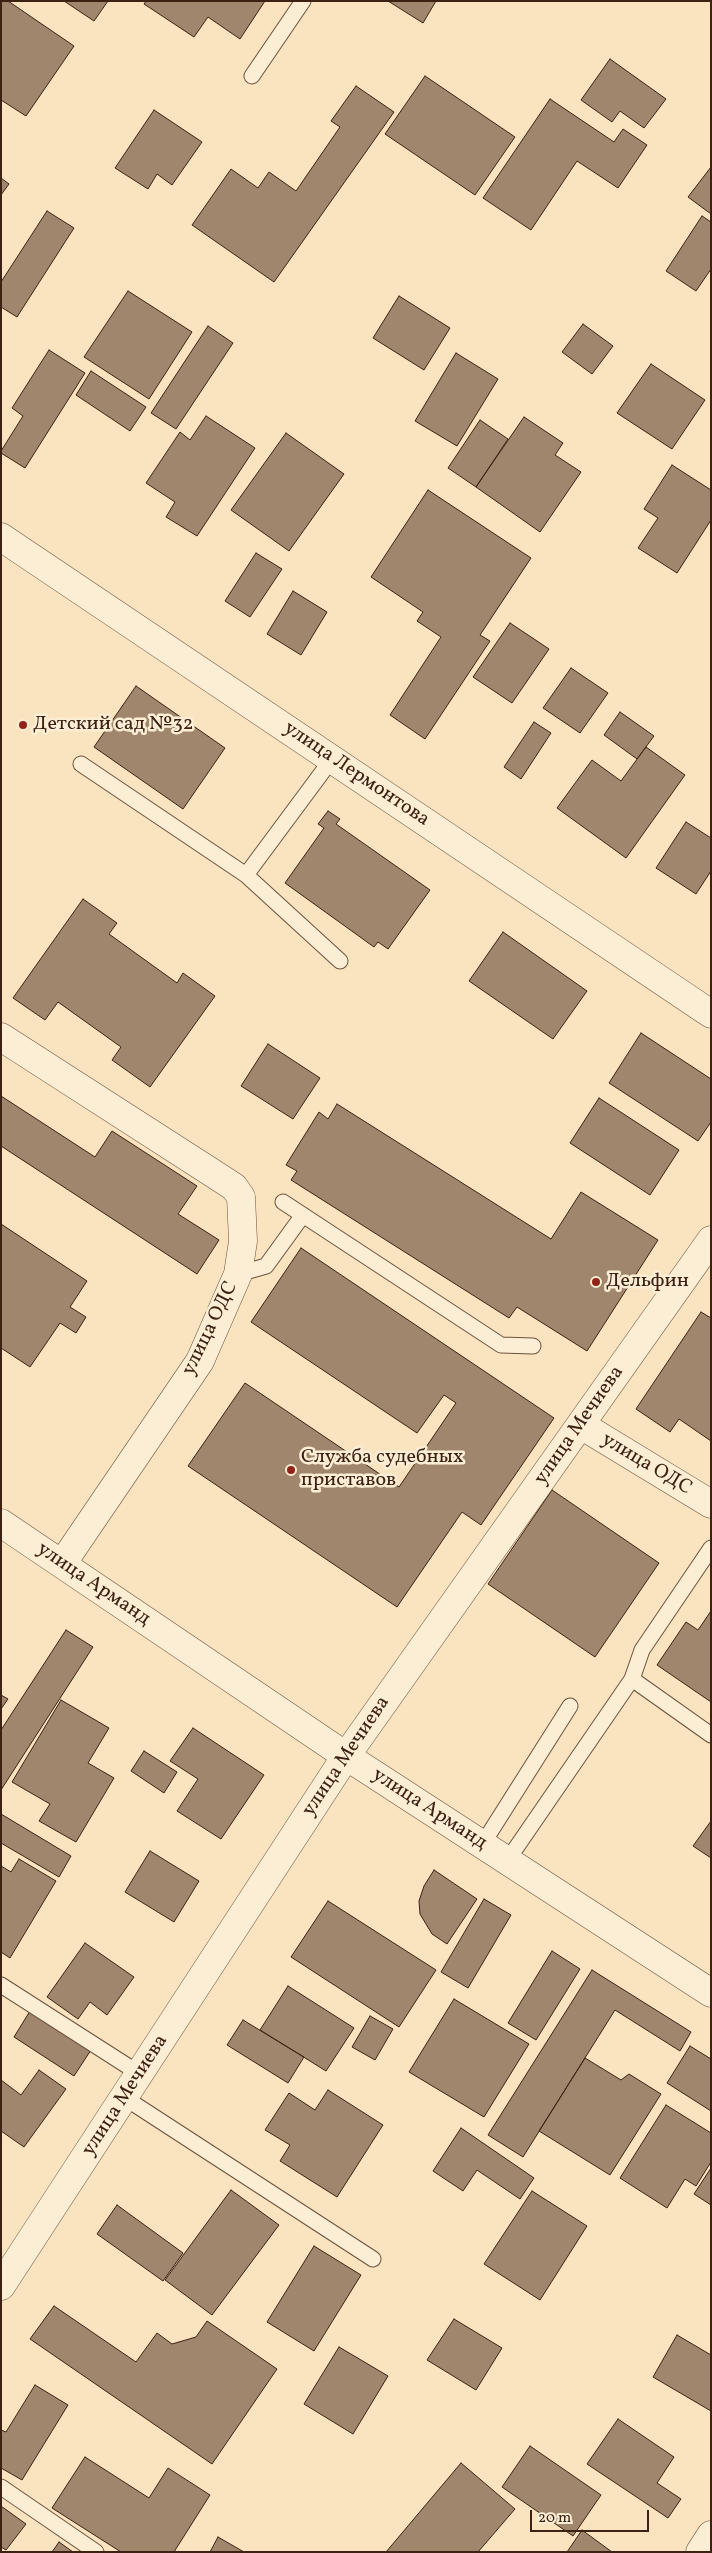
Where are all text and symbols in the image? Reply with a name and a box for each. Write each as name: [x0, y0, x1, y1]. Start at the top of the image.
place label: Детский сад №32: [33, 713, 193, 737]
street label: улица Лермонтова: [278, 717, 434, 833]
marker: Детский сад №32: [17, 719, 29, 731]
place label: Дельфин: [606, 1270, 689, 1294]
marker: Дельфин: [590, 1276, 602, 1288]
street label: улица ОДС: [178, 1278, 244, 1380]
street label: улица Мечиева: [530, 1362, 630, 1490]
street label: улица ОДС: [596, 1429, 696, 1501]
place label: Служба судебных приставов: [301, 1446, 463, 1493]
marker: Служба судебных приставов: [285, 1464, 297, 1476]
street label: улица Арманд: [32, 1538, 154, 1632]
street label: улица Мечиева: [298, 1692, 396, 1822]
street label: улица Арманд: [367, 1764, 491, 1856]
street label: улица Мечиева: [78, 2031, 174, 2161]
scale bar: [532, 2500, 651, 2532]
text: 20 m: [538, 2508, 571, 2529]

